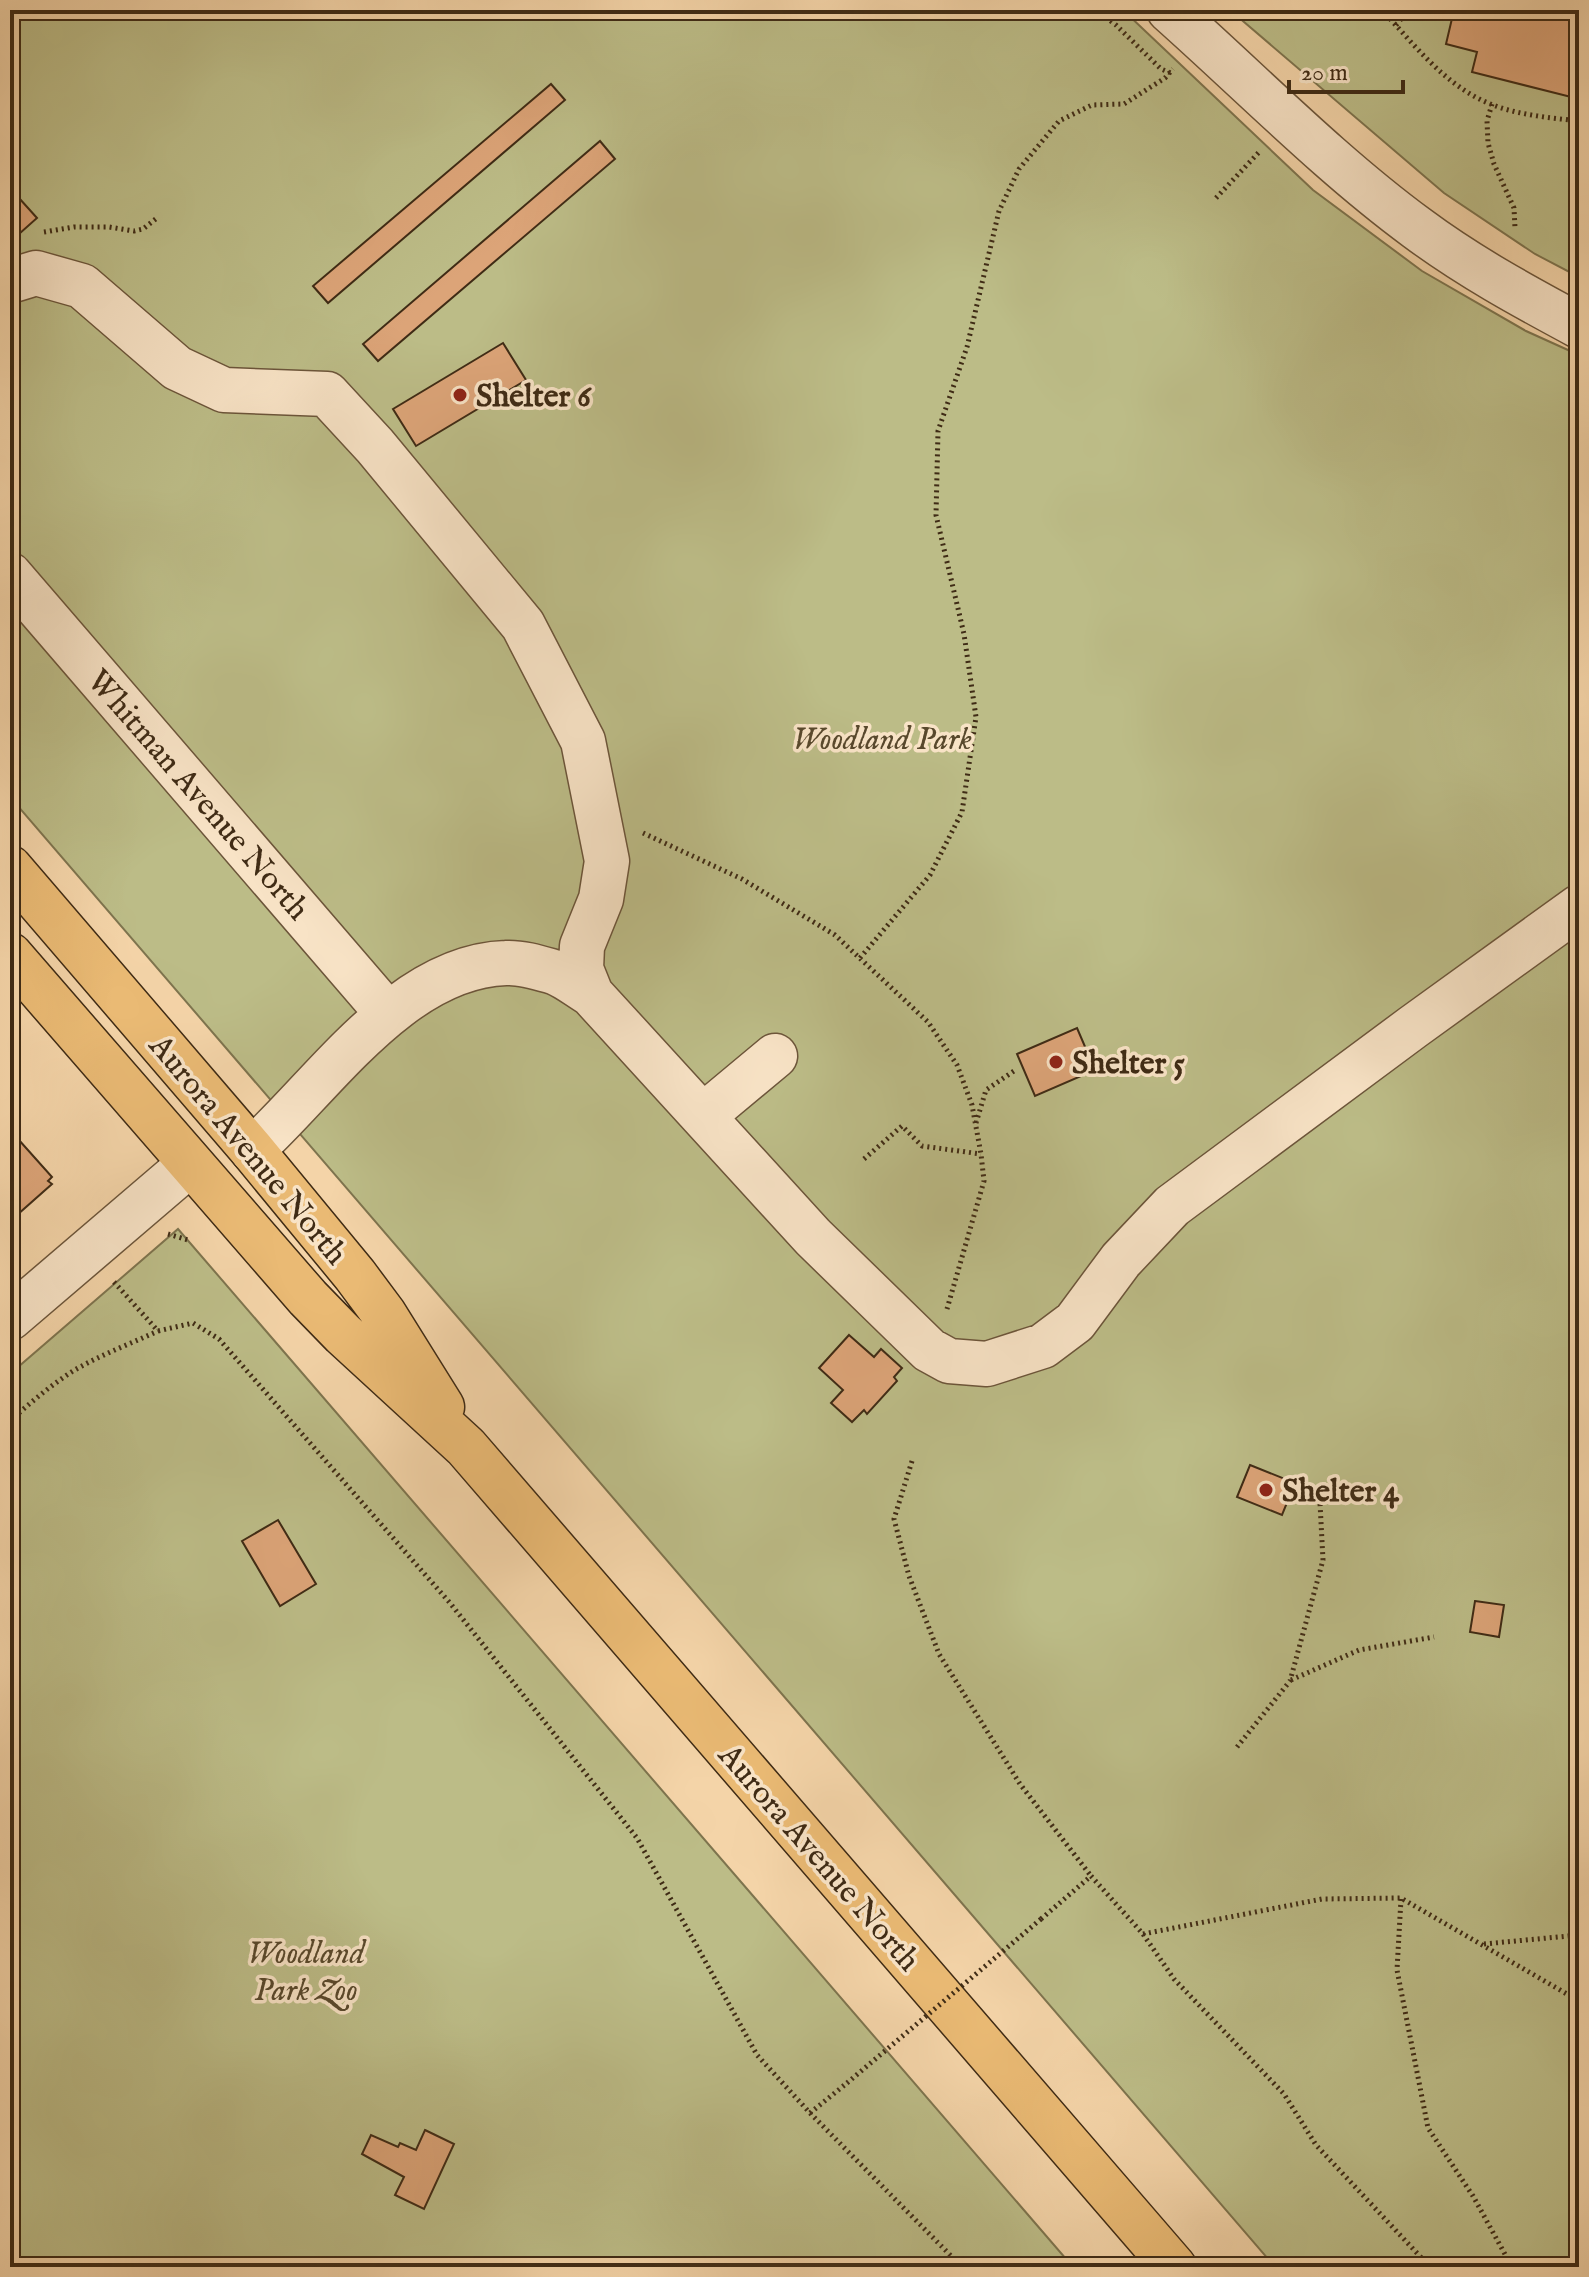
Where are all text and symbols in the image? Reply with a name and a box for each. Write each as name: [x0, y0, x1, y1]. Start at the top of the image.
scale bar: [1289, 44, 1403, 94]
text: 20 m: [1301, 58, 1348, 89]
place label: Shelter 6: [476, 377, 592, 418]
marker: Shelter 6: [451, 386, 469, 404]
street label: Whitman Avenue North: [77, 662, 317, 930]
park label: Woodland Park: [792, 720, 972, 761]
street label: Aurora Avenue North: [138, 1026, 355, 1274]
place label: Shelter 5: [1072, 1044, 1185, 1085]
marker: Shelter 5: [1047, 1053, 1065, 1071]
place label: Shelter 4: [1282, 1472, 1399, 1513]
marker: Shelter 4: [1257, 1481, 1275, 1499]
street label: Aurora Avenue North: [707, 1736, 928, 1981]
park label: Woodland Park Zoo: [247, 1934, 367, 2012]

